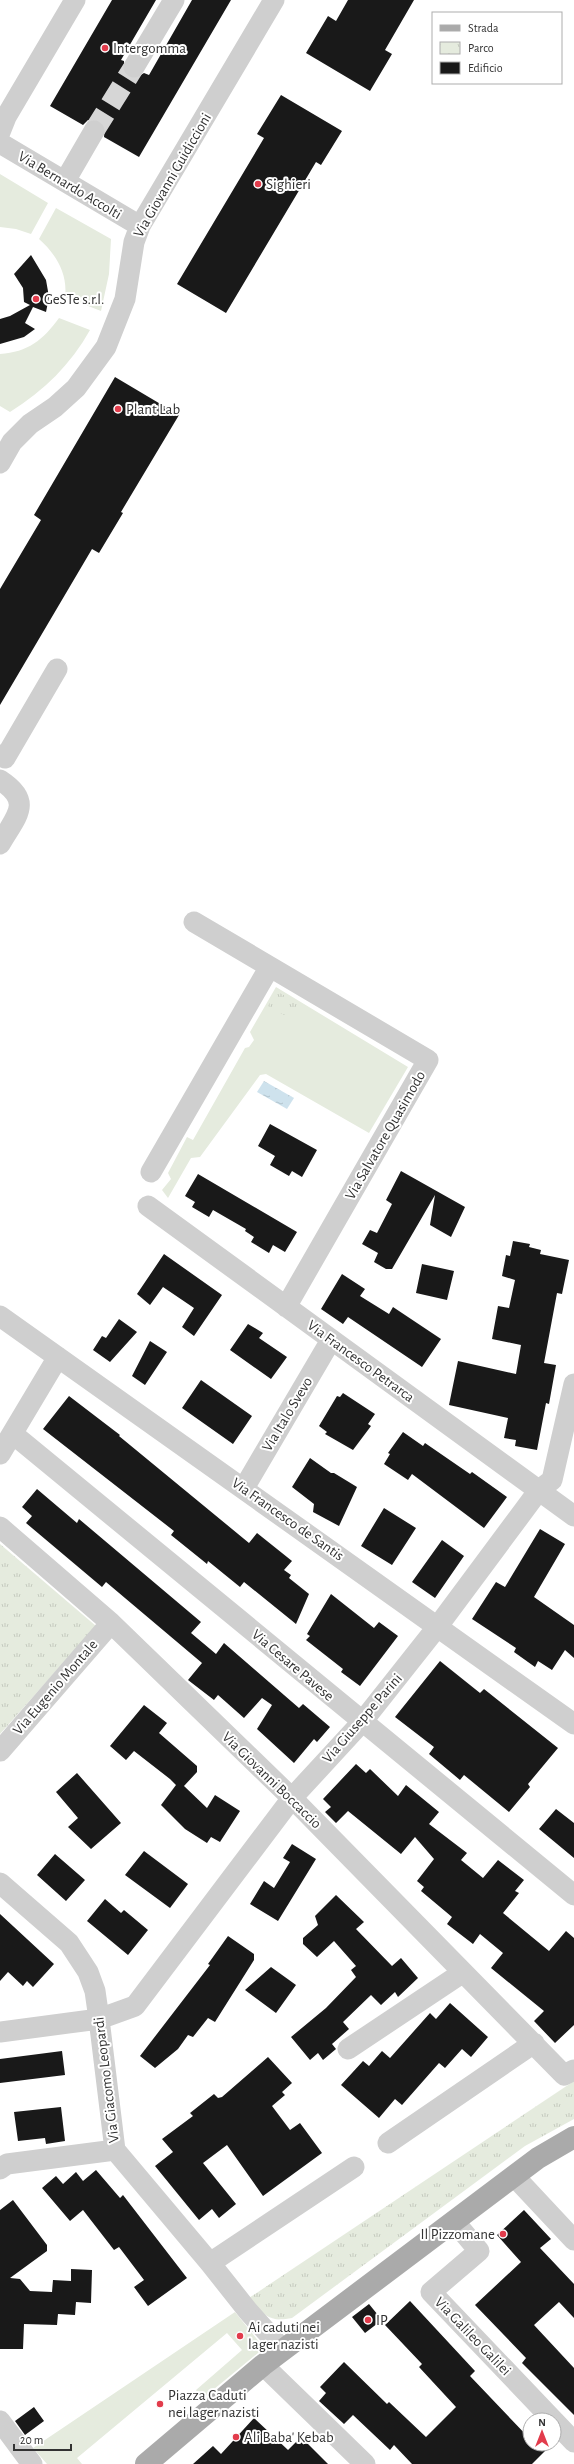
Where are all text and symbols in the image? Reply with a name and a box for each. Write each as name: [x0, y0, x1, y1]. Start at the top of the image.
legend: [432, 12, 562, 84]
text: Strada: [468, 22, 499, 34]
place label: Intergomma: [113, 41, 186, 56]
text: Parco: [468, 42, 494, 54]
marker: Intergomma: [100, 43, 110, 53]
text: Edificio: [468, 62, 503, 74]
street label: Via Giovanni Guidiccioni: [131, 111, 214, 240]
street label: Via Bernardo Accolti: [15, 149, 124, 222]
place label: Sighieri: [266, 177, 311, 192]
marker: Sighieri: [253, 179, 263, 189]
place label: GeSTe s.r.l.: [44, 292, 105, 307]
marker: GeSTe s.r.l.: [31, 294, 41, 304]
place label: Plant Lab: [126, 402, 180, 417]
marker: Plant Lab: [113, 404, 123, 414]
street label: Via Salvatore Quasimodo: [342, 1068, 428, 1202]
street label: Via Francesco Petrarca: [304, 1318, 417, 1405]
street label: Via Italo Svevo: [259, 1374, 315, 1454]
street label: Via Francesco de Santis: [229, 1475, 346, 1564]
street label: Via Cesare Pavese: [249, 1627, 337, 1704]
street label: Via Eugenio Montale: [10, 1637, 101, 1738]
street label: Via Giuseppe Parini: [320, 1671, 405, 1766]
street label: Via Giovanni Boccaccio: [219, 1729, 324, 1832]
street label: Via Giacomo Leopardi: [91, 2016, 122, 2144]
place label: Il Pizzomane: [421, 2227, 495, 2242]
marker: Il Pizzomane: [498, 2229, 508, 2239]
street label: Via Galileo Galilei: [432, 2294, 514, 2378]
place label: IP: [376, 2313, 388, 2328]
marker: IP: [363, 2315, 373, 2325]
place label: Ai caduti nei lager nazisti: [248, 2320, 320, 2352]
marker: Ai caduti nei lager nazisti: [235, 2331, 245, 2341]
place label: Piazza Caduti nei lager nazisti: [168, 2388, 259, 2420]
marker: Piazza Caduti nei lager nazisti: [155, 2399, 165, 2409]
north arrow: [522, 2412, 562, 2452]
text: N: [538, 2417, 546, 2428]
scale bar: [14, 2426, 71, 2452]
place label: Ali Baba' Kebab: [244, 2430, 334, 2445]
marker: Ali Baba' Kebab: [231, 2432, 241, 2442]
text: 20 m: [20, 2434, 43, 2446]

